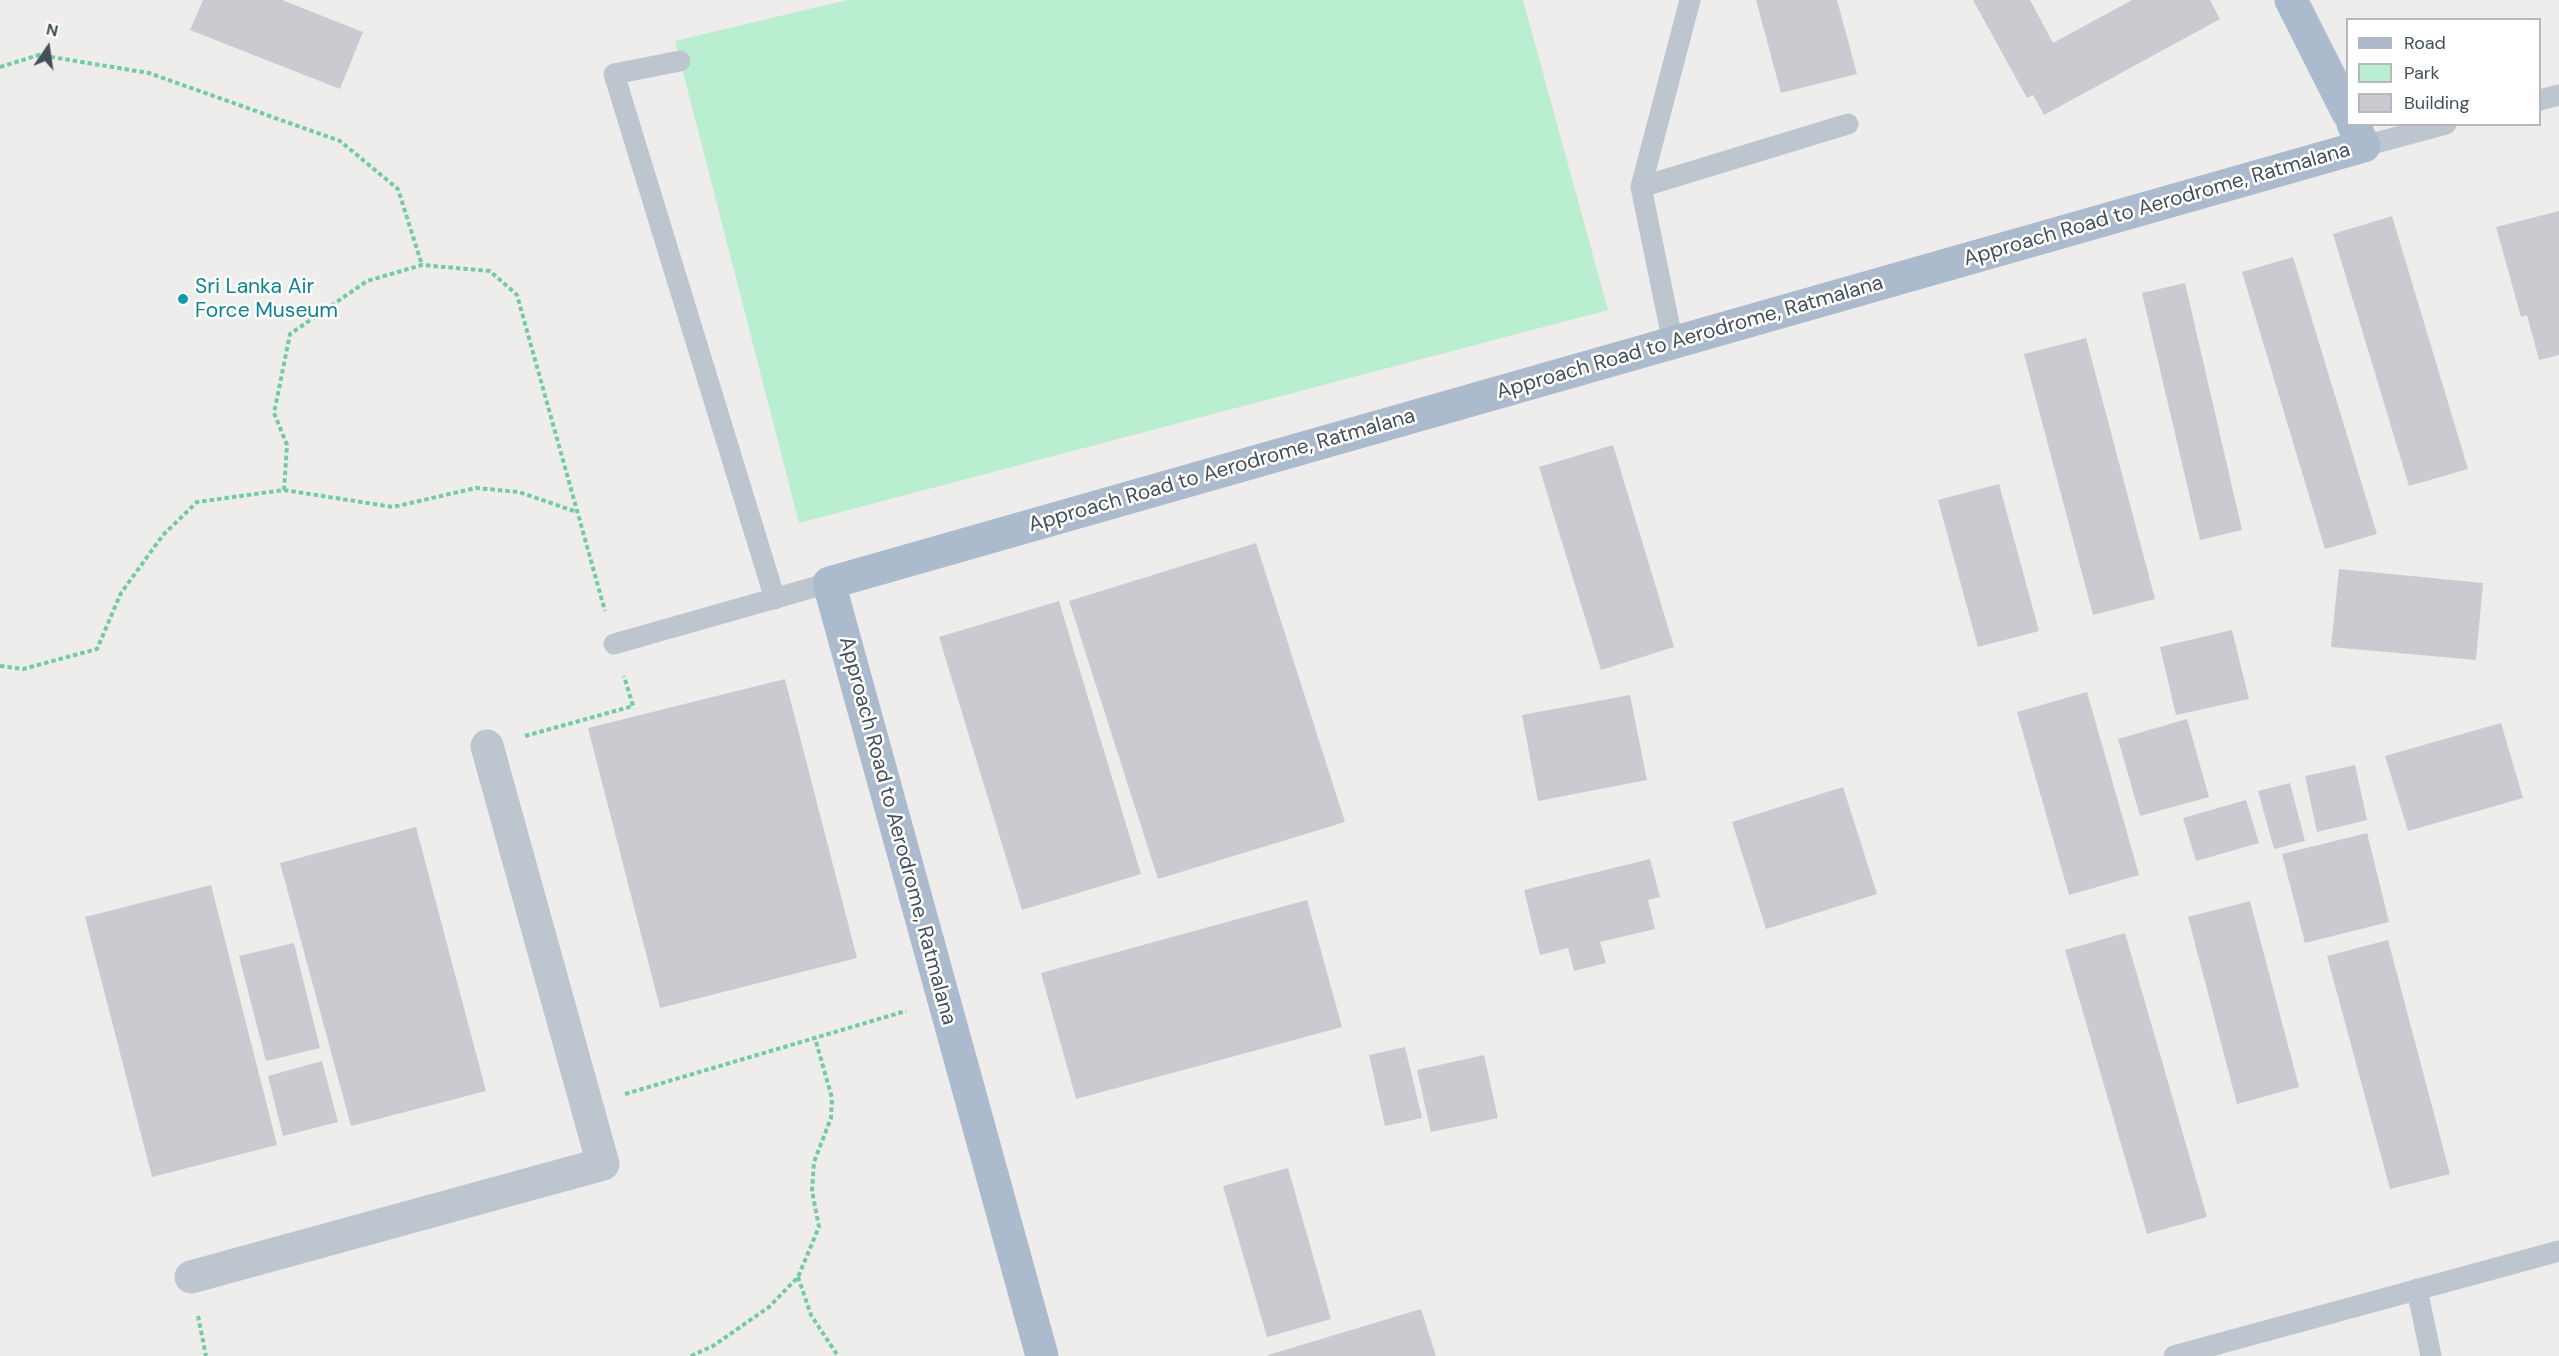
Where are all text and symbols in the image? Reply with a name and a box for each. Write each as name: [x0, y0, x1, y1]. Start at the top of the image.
north arrow: [18, 18, 78, 78]
text: N: [44, 18, 60, 42]
legend: [2346, 18, 2541, 126]
text: Road: [2404, 31, 2446, 55]
text: Park: [2404, 61, 2440, 85]
text: Building: [2404, 91, 2469, 115]
street label: Approach Road to Aerodrome, Ratmalana: [1961, 138, 2353, 272]
street label: Approach Road to Aerodrome, Ratmalana: [1494, 271, 1886, 405]
place label: Sri Lanka Air Force Museum: [195, 274, 338, 324]
marker: Sri Lanka Air Force Museum: [176, 292, 190, 306]
street label: Approach Road to Aerodrome, Ratmalana: [1026, 404, 1418, 538]
street label: Approach Road to Aerodrome, Ratmalana: [833, 634, 961, 1028]

